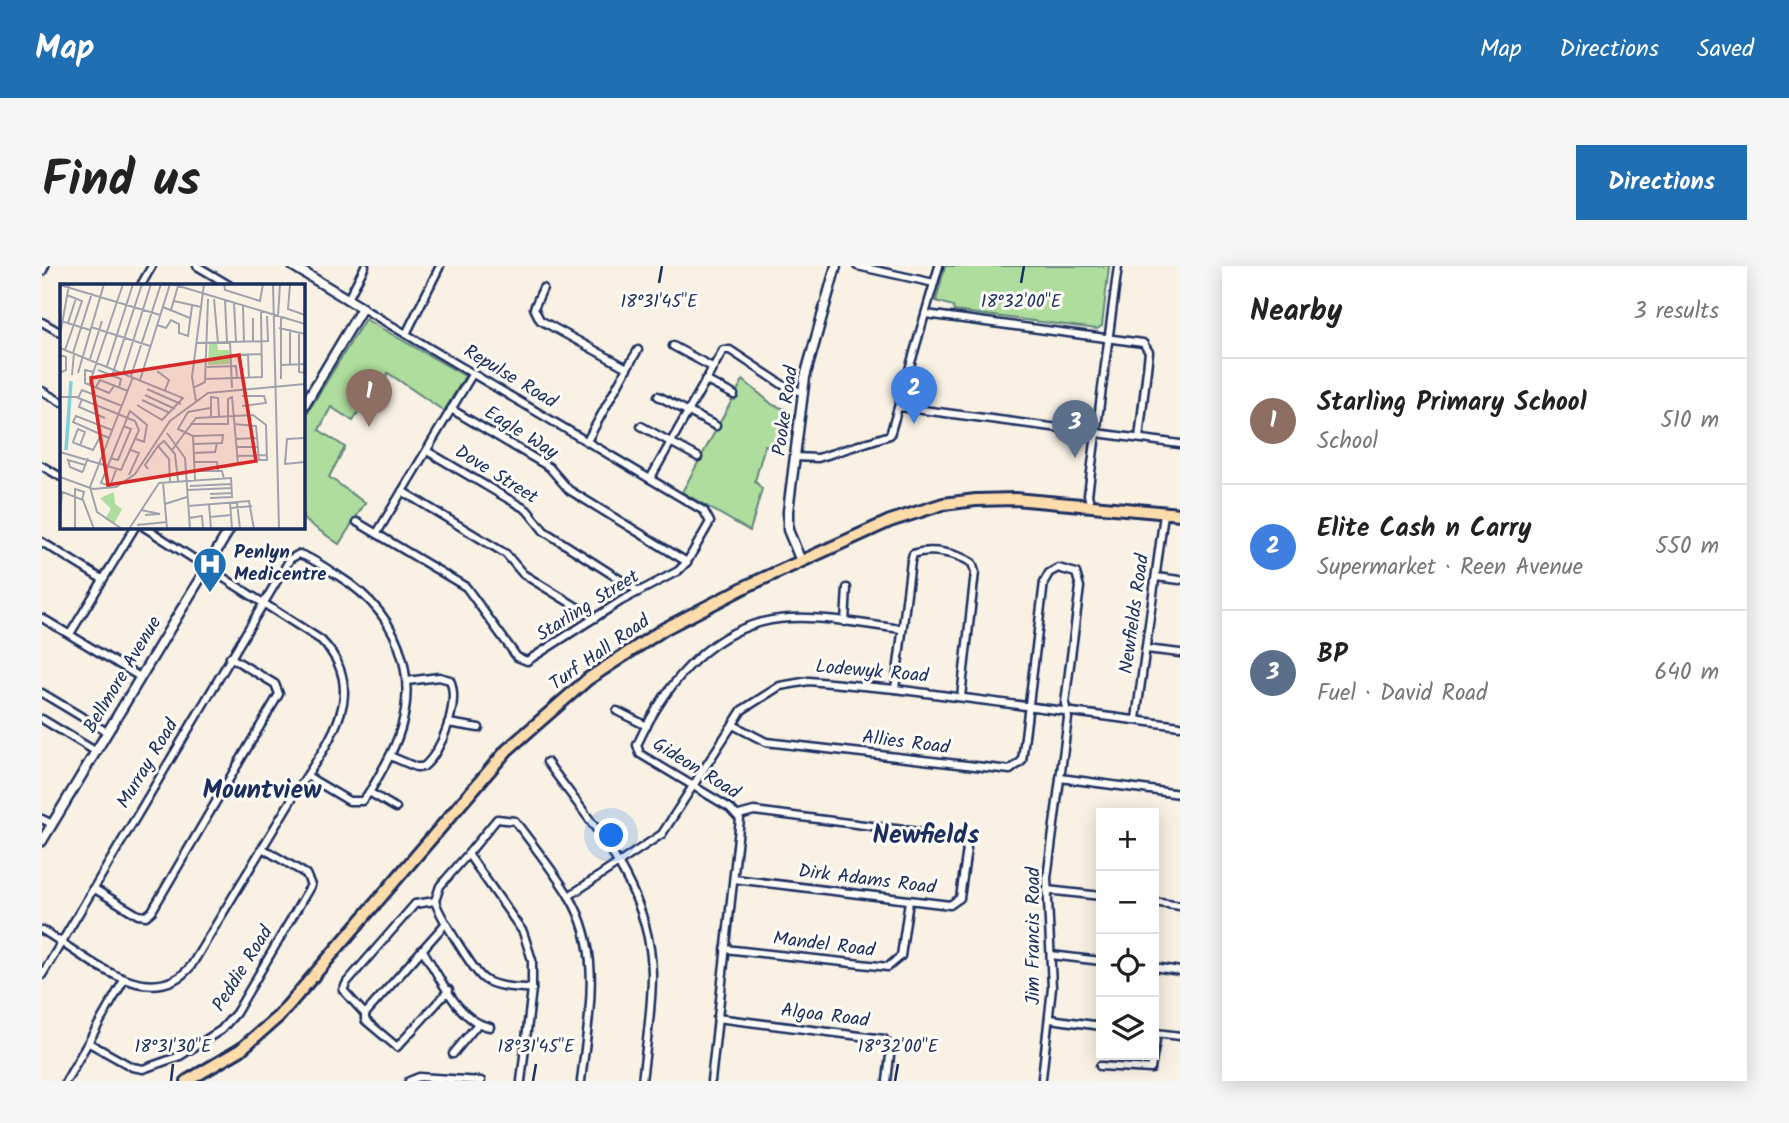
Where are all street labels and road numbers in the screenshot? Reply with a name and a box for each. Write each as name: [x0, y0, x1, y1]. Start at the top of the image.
street label: Repulse Road: [457, 337, 563, 417]
street label: Pooke Road: [765, 363, 807, 458]
street label: Eagle Way: [478, 398, 565, 468]
street label: Dove Street: [449, 438, 544, 513]
street label: Newfields Road: [1112, 552, 1158, 676]
street label: Starling Street: [531, 562, 646, 650]
street label: Turf Hall Road: [543, 607, 657, 699]
street label: Bellmore Avenue: [76, 610, 170, 739]
street label: Lodewyk Road: [814, 652, 930, 692]
street label: Murray Road: [109, 713, 187, 815]
street label: Allies Road: [861, 723, 952, 763]
street label: Gideon Road: [646, 730, 746, 808]
street label: Dirk Adams Road: [796, 857, 938, 903]
street label: Jim Francis Road: [1019, 866, 1049, 1005]
street label: Peddie Road: [205, 920, 282, 1018]
street label: Mandel Road: [771, 924, 877, 966]
street label: Algoa Road: [779, 996, 871, 1036]

